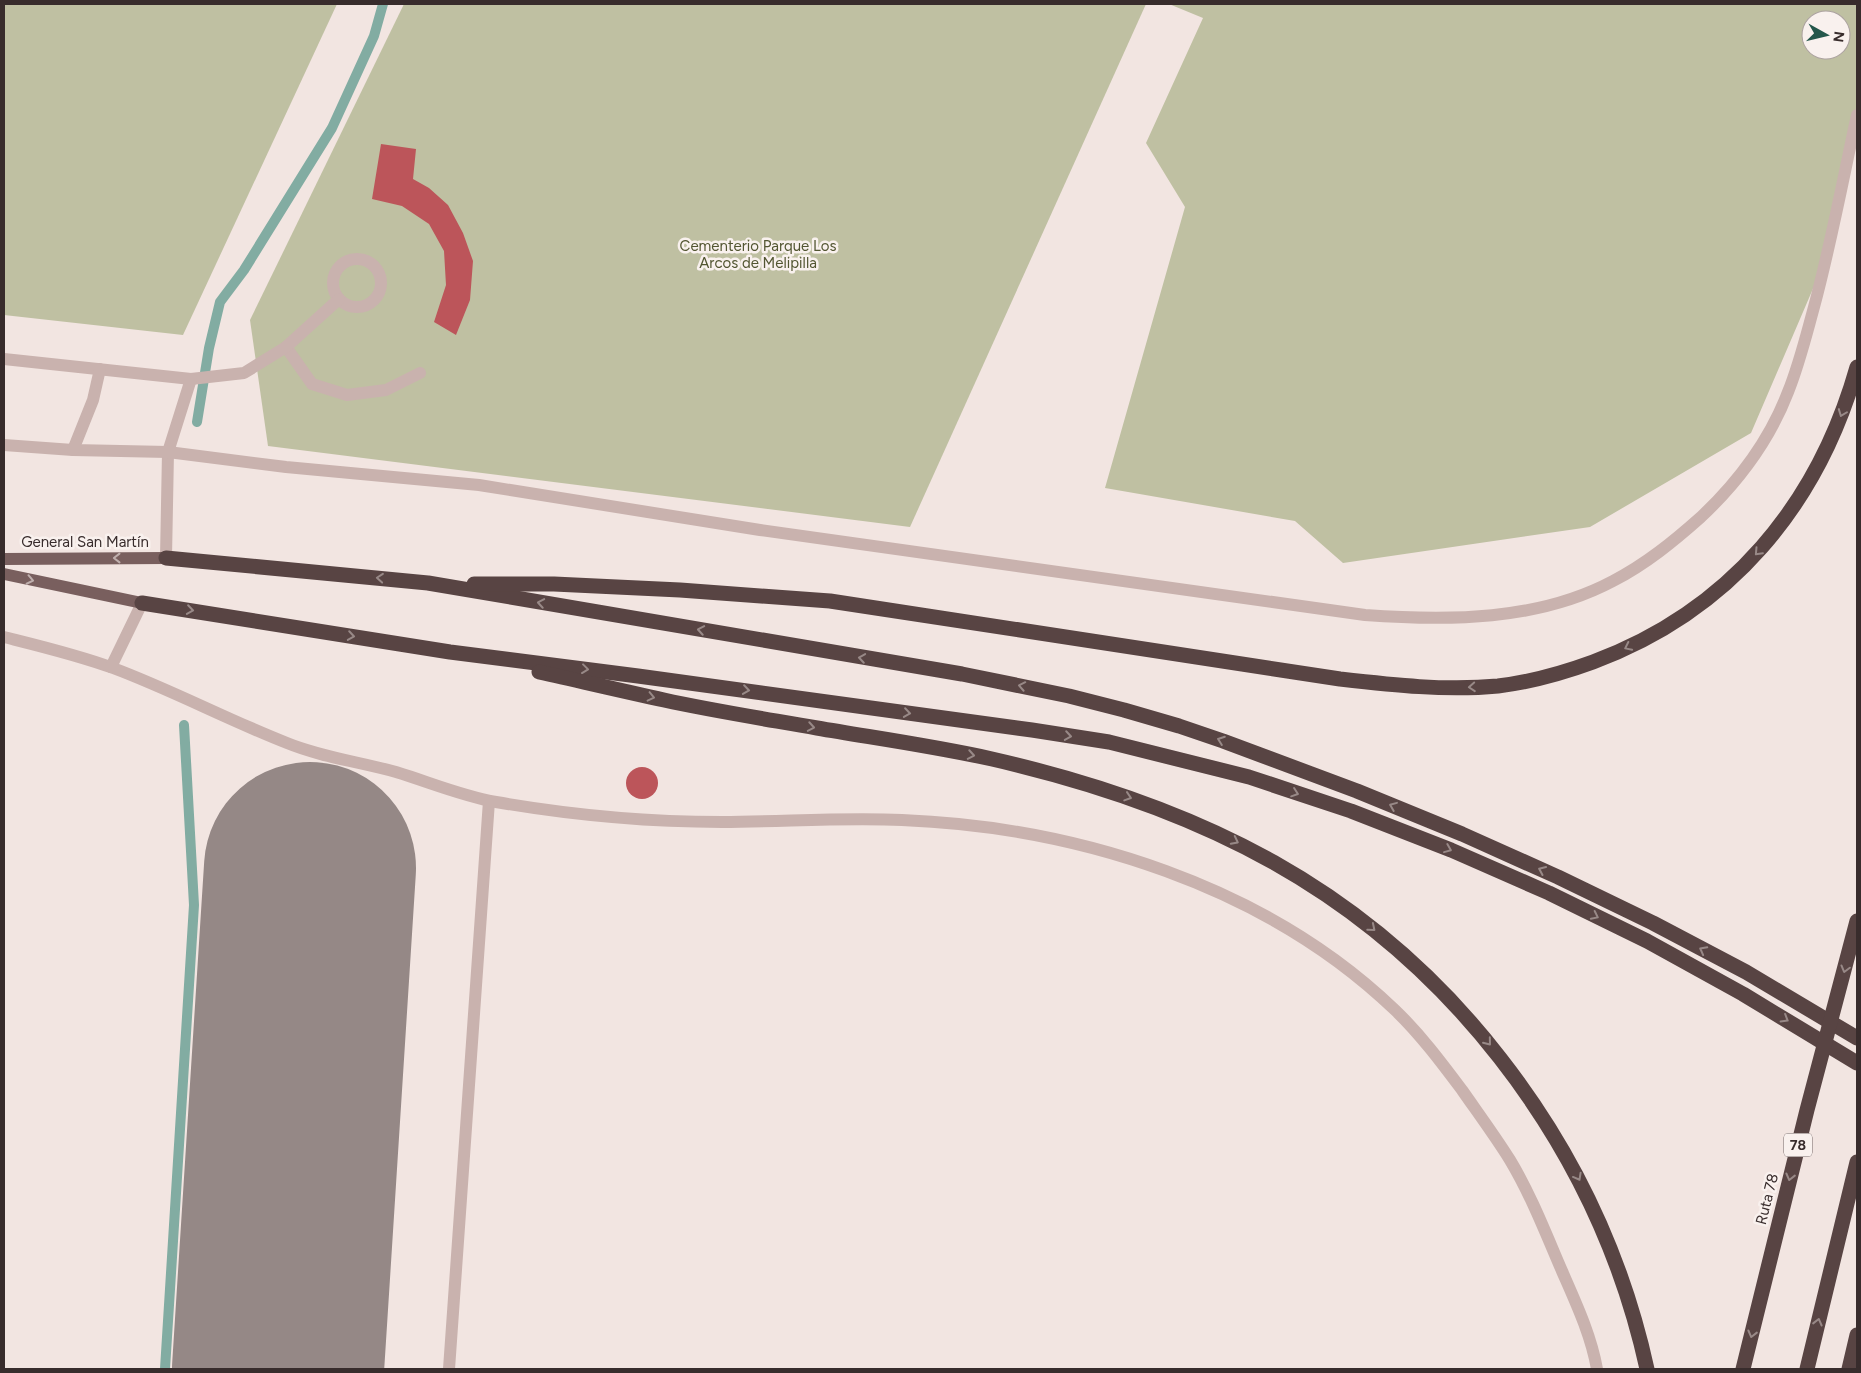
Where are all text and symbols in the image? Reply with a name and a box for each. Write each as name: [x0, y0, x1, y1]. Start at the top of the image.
north arrow: [1801, 10, 1851, 60]
text: N: [1829, 30, 1848, 43]
park label: Cementerio Parque Los Arcos de Melipilla: [680, 237, 836, 272]
one-way arrow: [1838, 408, 1848, 417]
street label: General San Martín: [21, 533, 149, 551]
one-way arrow: [1755, 546, 1764, 555]
one-way arrow: [113, 553, 121, 564]
one-way arrow: [375, 573, 383, 584]
one-way arrow: [26, 574, 35, 585]
one-way arrow: [537, 598, 546, 608]
one-way arrow: [187, 604, 195, 615]
one-way arrow: [697, 626, 706, 636]
one-way arrow: [346, 630, 355, 640]
one-way arrow: [1625, 641, 1634, 651]
one-way arrow: [857, 653, 866, 663]
one-way arrow: [581, 663, 589, 674]
one-way arrow: [1017, 682, 1026, 692]
one-way arrow: [1468, 682, 1476, 693]
one-way arrow: [742, 685, 750, 695]
one-way arrow: [646, 691, 655, 702]
one-way arrow: [903, 707, 911, 717]
one-way arrow: [806, 721, 815, 731]
one-way arrow: [1063, 730, 1072, 740]
one-way arrow: [1217, 736, 1226, 746]
one-way arrow: [966, 750, 975, 760]
one-way arrow: [1290, 787, 1299, 797]
one-way arrow: [1123, 791, 1131, 801]
one-way arrow: [1389, 802, 1397, 812]
one-way arrow: [1230, 835, 1239, 845]
one-way arrow: [1443, 843, 1451, 853]
one-way arrow: [1538, 865, 1547, 876]
one-way arrow: [1590, 910, 1599, 920]
one-way arrow: [1367, 923, 1376, 932]
one-way arrow: [1699, 946, 1708, 956]
one-way arrow: [1840, 964, 1850, 972]
one-way arrow: [1779, 1013, 1788, 1023]
one-way arrow: [1482, 1036, 1490, 1045]
road number: 78: [1784, 1134, 1812, 1156]
one-way arrow: [1572, 1172, 1582, 1181]
street label: Ruta 78: [1752, 1172, 1782, 1226]
one-way arrow: [1785, 1172, 1796, 1181]
one-way arrow: [1812, 1317, 1823, 1326]
one-way arrow: [1747, 1330, 1757, 1338]

